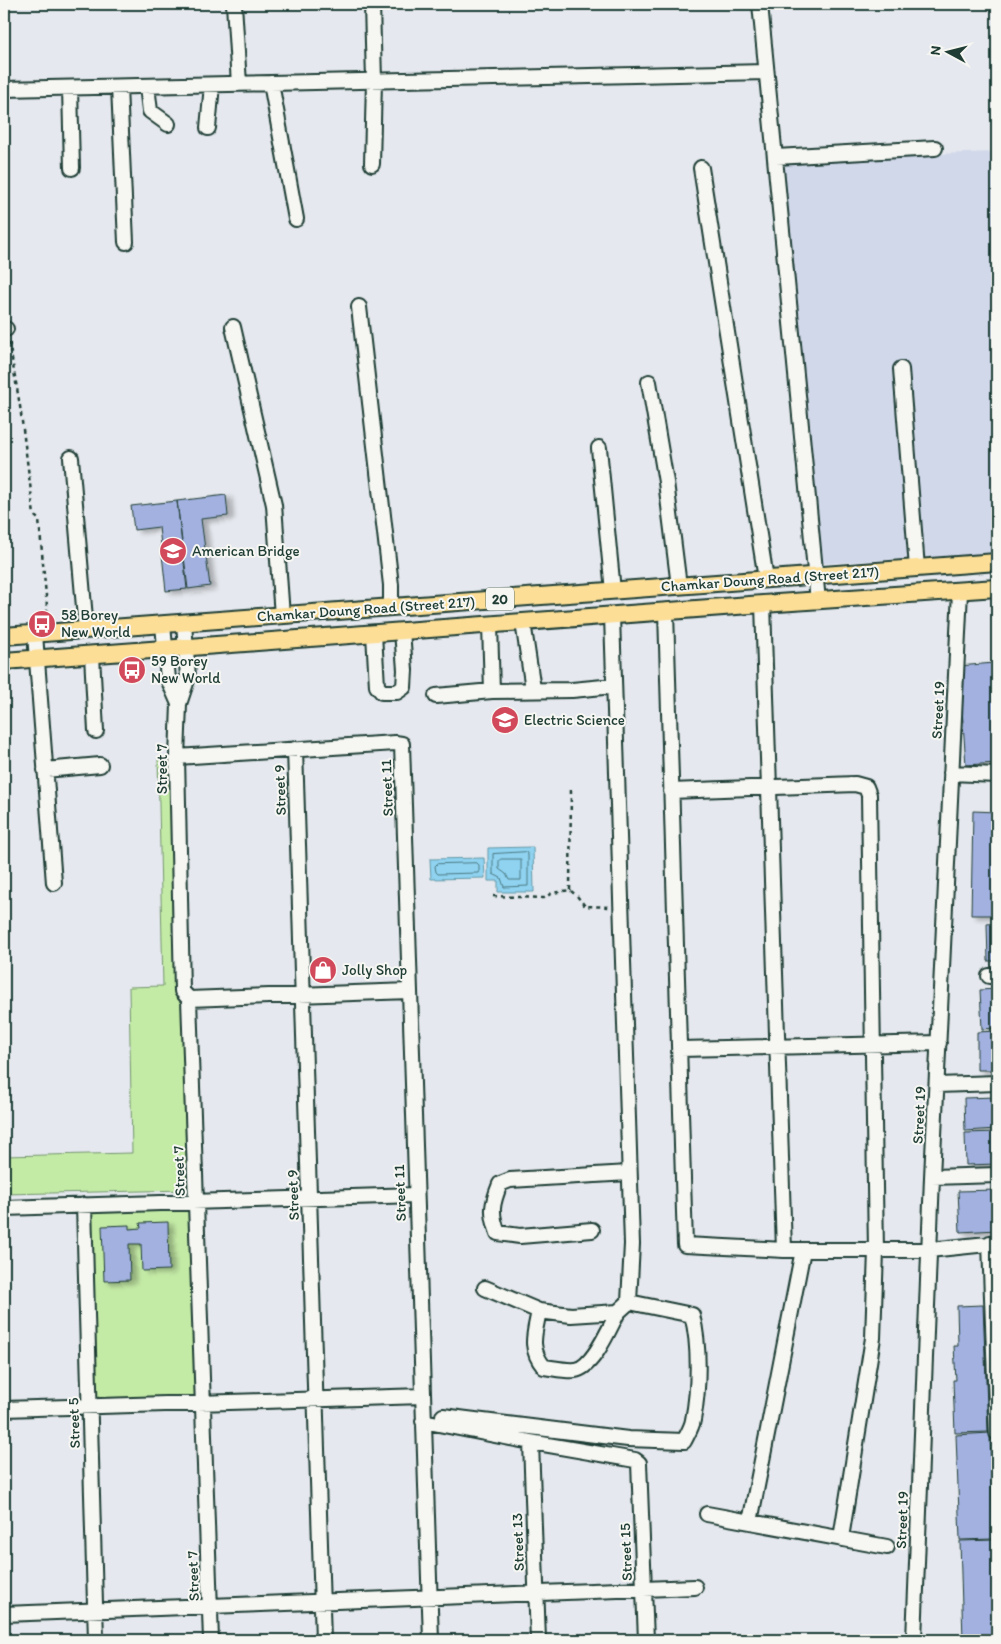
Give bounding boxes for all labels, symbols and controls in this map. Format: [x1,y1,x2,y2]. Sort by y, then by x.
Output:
north arrow [924,28,974,78]
text: N [927,45,945,56]
school or university icon: American Bridge [158,536,188,566]
place label: American Bridge [192,542,300,560]
street label: Chamkar Doung Road (Street 217) [660,562,880,596]
road number: 20 [486,588,514,610]
street label: Chamkar Doung Road (Street 217) [256,592,476,626]
place label: 58 Borey New World [61,606,131,641]
bus stop icon: 58 Borey New World [27,609,57,639]
place label: 59 Borey New World [151,652,221,687]
bus stop icon: 59 Borey New World [117,655,147,685]
street label: Street 19 [927,681,949,739]
school or university icon: Electric Science [490,705,520,735]
place label: Electric Science [524,711,625,729]
street label: Street 7 [153,743,171,794]
street label: Street 11 [377,759,397,817]
street label: Street 9 [270,764,290,816]
shop icon: Jolly Shop [308,955,338,985]
place label: Jolly Shop [342,961,407,979]
street label: Street 19 [908,1086,930,1144]
street label: Street 7 [169,1145,189,1197]
street label: Street 11 [390,1164,410,1222]
street label: Street 9 [283,1169,303,1221]
street label: Street 5 [64,1397,84,1449]
street label: Street 19 [892,1491,912,1549]
street label: Street 13 [508,1513,528,1571]
street label: Street 15 [616,1523,636,1581]
street label: Street 7 [183,1550,203,1602]

